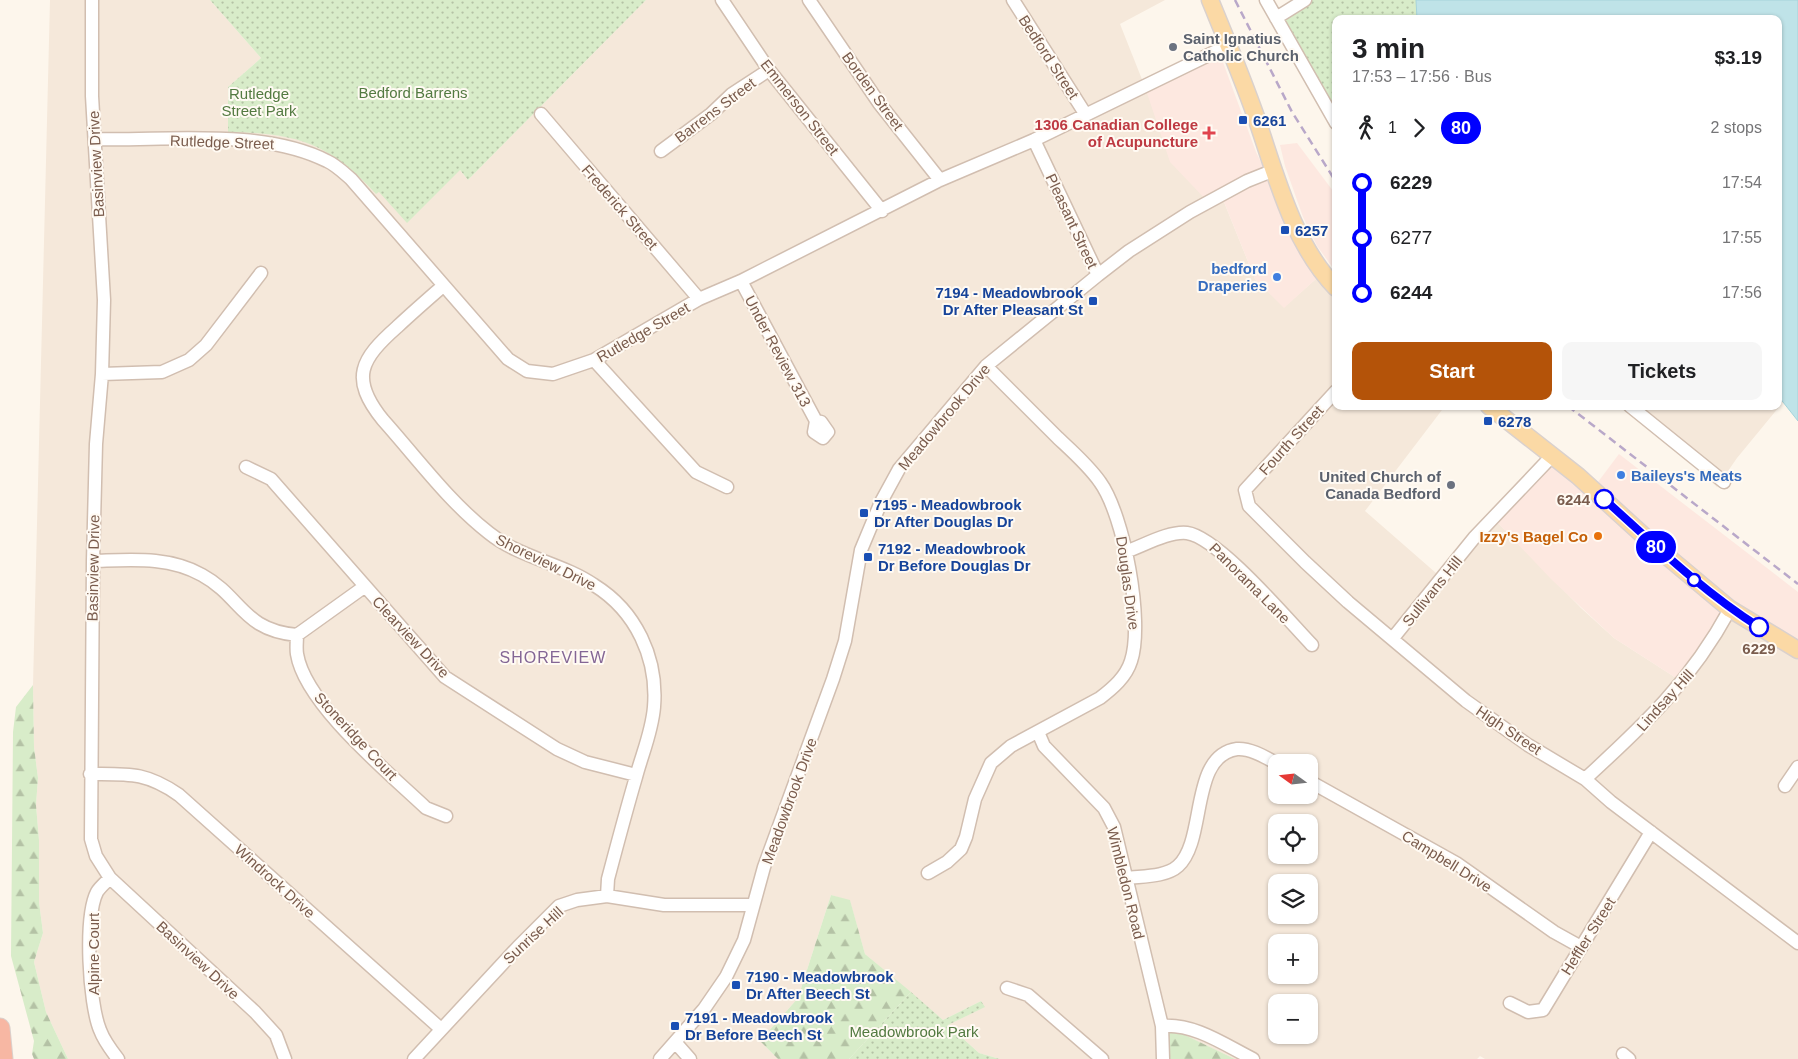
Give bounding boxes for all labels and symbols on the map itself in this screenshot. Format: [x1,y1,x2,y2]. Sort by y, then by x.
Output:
street label: Bedford Street [1016,12,1083,103]
place label: Saint Ignatius Catholic Church [1183,30,1299,64]
marker: Saint Ignatius Catholic Church [1167,41,1179,53]
street label: Borden Street [839,49,908,134]
street label: Emmerson Street [757,56,843,159]
street label: Barrens Street [671,74,759,146]
park label: Bedford Barrens [358,84,468,101]
park label: Rutledge Street Park [221,85,297,119]
street label: Basinview Drive [85,110,107,218]
place label: 6261 [1253,112,1286,129]
marker: 6261 [1237,114,1249,126]
place label: 1306 Canadian College of Acupuncture [1035,116,1198,150]
marker: 1306 Canadian College of Acupuncture [1202,126,1216,140]
street label: Rutledge Street [170,132,275,152]
street label: Frederick Street [579,161,662,253]
street label: Pleasant Street [1043,171,1102,272]
place label: 6257 [1295,222,1328,239]
marker: 6257 [1279,224,1291,236]
place label: bedford Draperies [1198,260,1267,294]
marker: bedford Draperies [1271,271,1283,283]
place label: 7194 - Meadowbrook Dr After Pleasant St [935,284,1084,318]
street label: Under Review 313 [742,293,814,409]
marker: 7194 - Meadowbrook Dr After Pleasant St [1087,295,1099,307]
street label: Rutledge Street [594,298,693,365]
street label: Meadowbrook Drive [895,360,993,474]
street label: Fourth Street [1255,401,1327,478]
place label: 6278 [1498,413,1531,430]
marker: 6278 [1482,415,1494,427]
place label: Baileys's Meats [1631,467,1742,484]
place label: United Church of Canada Bedford [1319,468,1442,502]
marker: Baileys's Meats [1615,469,1627,481]
marker: United Church of Canada Bedford [1445,479,1457,491]
marker: 6244 [1594,489,1614,509]
place label: 6244 [1557,491,1591,508]
place label: 7195 - Meadowbrook Dr After Douglas Dr [874,496,1022,530]
marker: 7195 - Meadowbrook Dr After Douglas Dr [858,507,870,519]
street label: Basinview Drive [84,515,102,621]
place label: Izzy's Bagel Co [1479,528,1588,545]
street label: Shoreview Drive [493,530,599,594]
marker: Izzy's Bagel Co [1592,530,1604,542]
line badge: 80 [1634,531,1678,563]
street label: Douglas Drive [1113,535,1143,631]
street label: Panorama Lane [1206,539,1294,627]
place label: 7192 - Meadowbrook Dr Before Douglas Dr [878,540,1031,574]
marker: 7192 - Meadowbrook Dr Before Douglas Dr [862,551,874,563]
street label: Sullivans Hill [1399,553,1465,629]
unlabelled marker [1687,573,1701,587]
street label: Clearview Drive [369,593,453,681]
marker: 6229 [1749,617,1769,637]
place label: 6229 [1742,640,1776,657]
district label: SHOREVIEW [500,649,606,666]
street label: Lindsay Hill [1633,666,1697,734]
street label: Stoneridge Court [311,689,401,784]
street label: High Street [1473,702,1546,758]
street label: Meadowbrook Drive [758,735,820,867]
north arrow [1268,754,1318,804]
street label: Wimbledon Road [1104,825,1148,941]
street label: Campbell Drive [1399,827,1495,895]
street label: Windrock Drive [232,841,318,921]
street label: Heffler Street [1557,893,1619,978]
street label: Sunrise Hill [499,903,567,967]
street label: Alpine Court [85,912,102,995]
street label: Basinview Drive [153,917,243,1003]
place label: 7190 - Meadowbrook Dr After Beech St [746,968,894,1002]
marker: 7190 - Meadowbrook Dr After Beech St [730,979,742,991]
place label: 7191 - Meadowbrook Dr Before Beech St [685,1009,833,1043]
marker: 7191 - Meadowbrook Dr Before Beech St [669,1020,681,1032]
park label: Meadowbrook Park [849,1023,979,1040]

